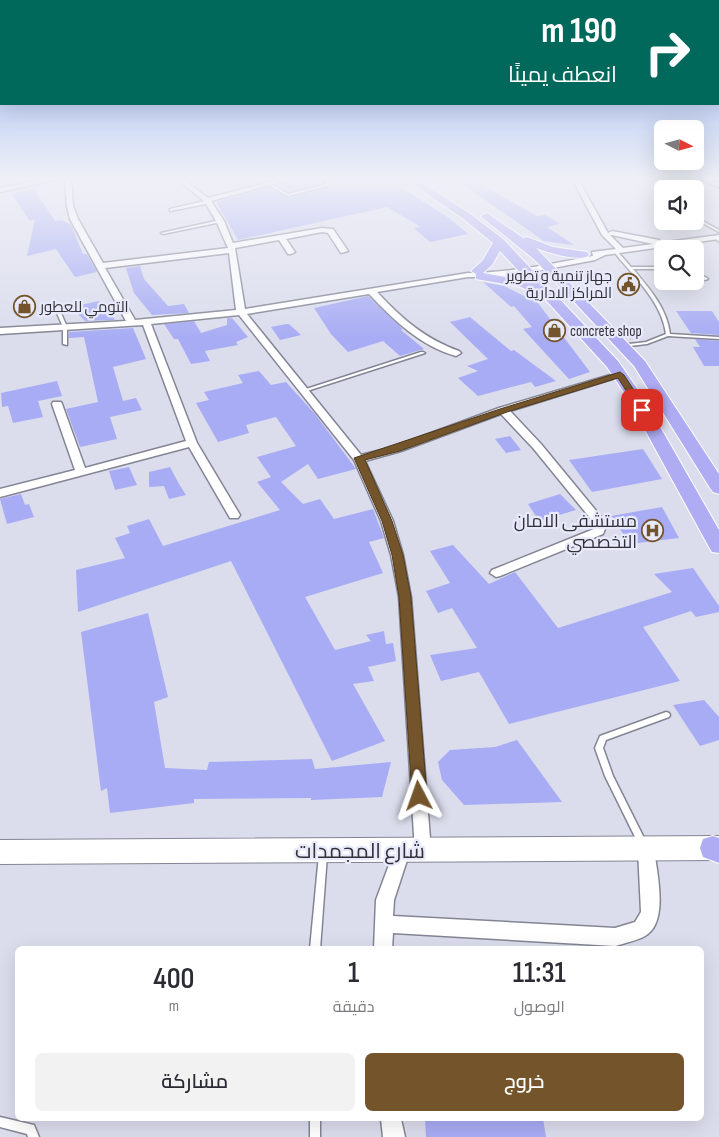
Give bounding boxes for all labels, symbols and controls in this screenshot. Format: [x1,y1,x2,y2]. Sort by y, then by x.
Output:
text: 190 m [541,10,617,53]
icon: right [635,20,700,85]
text: انعطف يمينًا [508,62,617,89]
north arrow [654,120,704,170]
map controls [654,120,704,290]
button: sound [654,180,704,230]
button: search [654,240,704,290]
place label: جهاز تنمية و تطوير المراكز الادارية [505,267,612,303]
public building icon: جهاز تنمية و تطوير المراكز الادارية [616,273,640,297]
shop icon: التومي للعطور [12,295,36,319]
place label: التومي للعطور [39,298,129,319]
shop icon: concrete shop [542,319,566,343]
place label: concrete shop [570,322,642,341]
pin [621,389,663,431]
icon: arrive [628,396,656,424]
place label: مستشفى الامان التخصصي [514,511,637,555]
hospital icon: مستشفى الامان التخصصي [641,519,665,543]
position arrow [392,769,444,821]
street label: شارع المجمدات [295,839,425,865]
text: 1 [348,955,359,991]
text: 11:31 [513,955,566,991]
text: 400 [153,961,194,997]
text: m [169,997,179,1016]
text: دقيقة [333,998,374,1017]
text: الوصول [514,998,565,1017]
button: مشاركة [35,1053,355,1111]
button: خروج [365,1053,684,1111]

